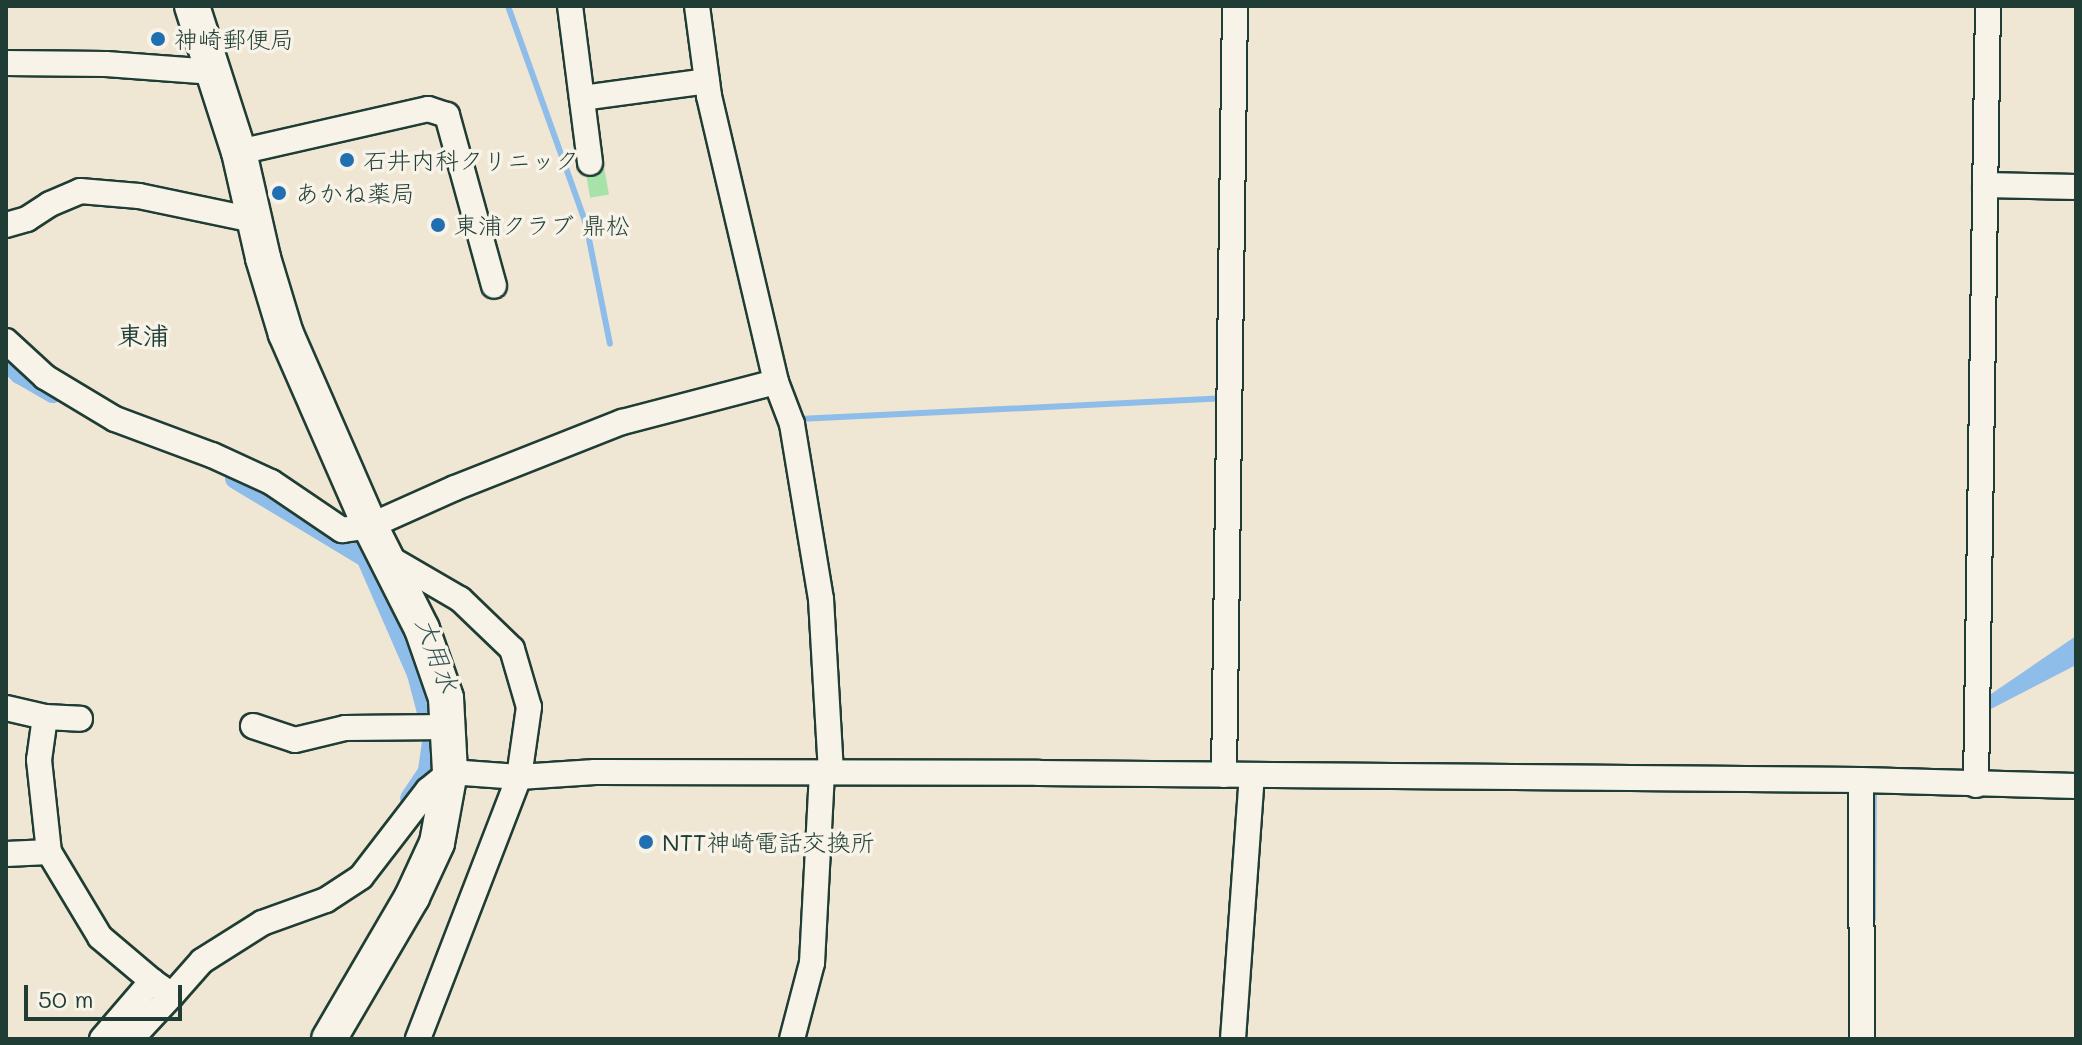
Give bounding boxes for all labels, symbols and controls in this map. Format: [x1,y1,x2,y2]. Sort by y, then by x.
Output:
place label: 神崎郵便局 [174,25,294,53]
marker: 神崎郵便局 [149,30,167,48]
place label: 石井内科クリニック [363,146,579,174]
marker: 石井内科クリニック [338,151,356,169]
place label: あかね薬局 [295,179,415,207]
marker: あかね薬局 [270,184,288,202]
place label: 東浦クラブ 鼎松 [454,211,630,239]
marker: 東浦クラブ 鼎松 [429,216,447,234]
district label: 東浦 [117,320,169,352]
water label: 大用水 [409,613,465,697]
place label: NTT神崎電話交換所 [662,828,874,856]
marker: NTT神崎電話交換所 [637,833,655,851]
scale bar [28,969,186,1019]
text: 50 m [38,983,94,1014]

